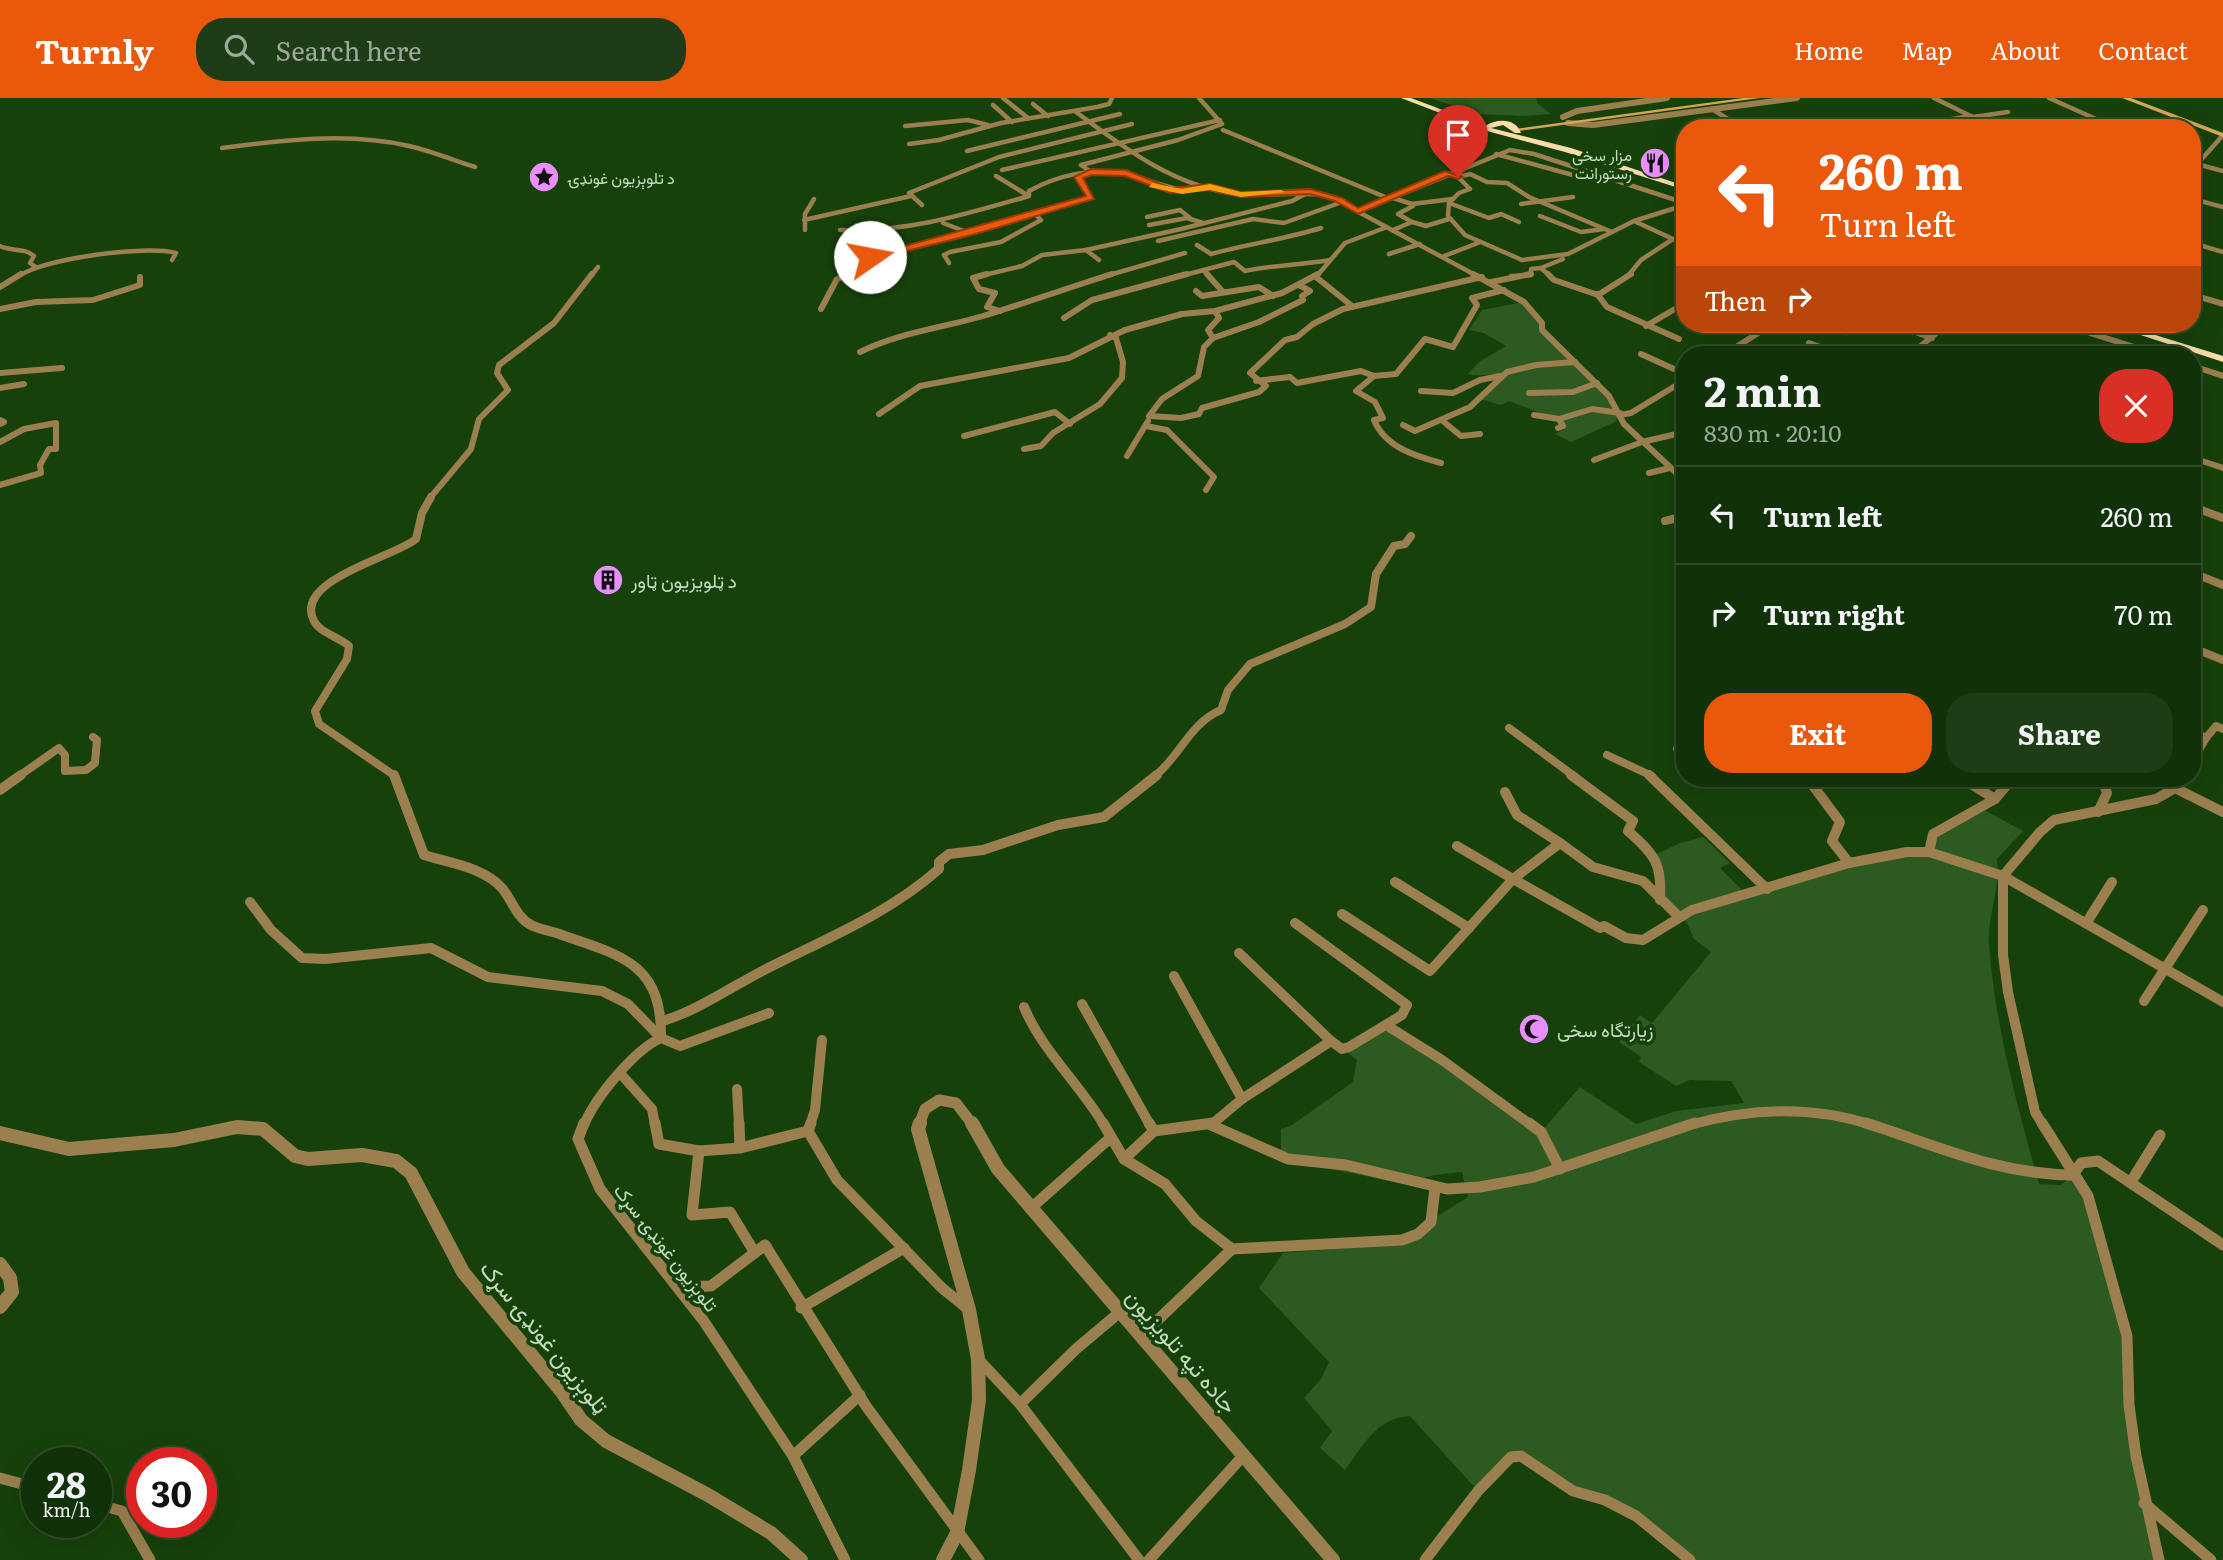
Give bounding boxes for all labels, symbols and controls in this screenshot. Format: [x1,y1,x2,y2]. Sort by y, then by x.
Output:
search box [196,18,686,81]
text: Turnly [35,25,154,74]
icon: search [220,30,258,68]
text: Search here [276,30,421,69]
text: Home [1794,32,1863,67]
text: Map [1901,32,1952,67]
text: About [1990,32,2060,67]
text: Contact [2098,32,2188,67]
pin [1428,105,1488,177]
icon: arrive [1439,116,1477,154]
text: 260 m [1819,132,1963,205]
place label: مزار سخی رستورانت [1572,142,1632,184]
restaurant icon: مزار سخی رستورانت [1638,146,1672,180]
icon: left [1704,147,1795,238]
place icon: د تلوېزیون غونډۍ [527,160,561,194]
place label: د تلوېزیون غونډۍ [567,165,675,190]
text: Turn left [1819,199,1956,247]
position arrow [833,220,907,294]
text: Then [1704,280,1766,319]
icon: right [1780,280,1818,318]
text: 2 min [1704,358,1821,420]
button: close [2099,369,2173,443]
text: 830 m · 20:10 [1704,415,1841,449]
icon: left [1704,496,1742,534]
text: Turn left [1763,496,1882,535]
text: 260 m [2100,496,2173,535]
building icon: د ټلویزیون ټاور [591,563,625,597]
place label: د ټلویزیون ټاور [630,566,737,594]
icon: right [1704,594,1742,632]
text: Turn right [1763,594,1905,633]
text: 70 m [2114,594,2173,633]
button: Exit [1704,693,1932,773]
button: Share [1946,693,2173,773]
mosque icon: زیارتگاه سخی [1517,1012,1551,1046]
place label: زیارتگاه سخی [1557,1015,1653,1043]
street label: تلوېزيون غونډۍ سړک [607,1177,726,1318]
street label: ټلوېزيون غونډۍ سړک [472,1252,619,1421]
street label: جاده تپه تلویزیون [1118,1280,1247,1421]
speed limit sign: 30 [126,1447,217,1538]
text: 28 [47,1457,86,1509]
text: km/h [43,1496,90,1523]

